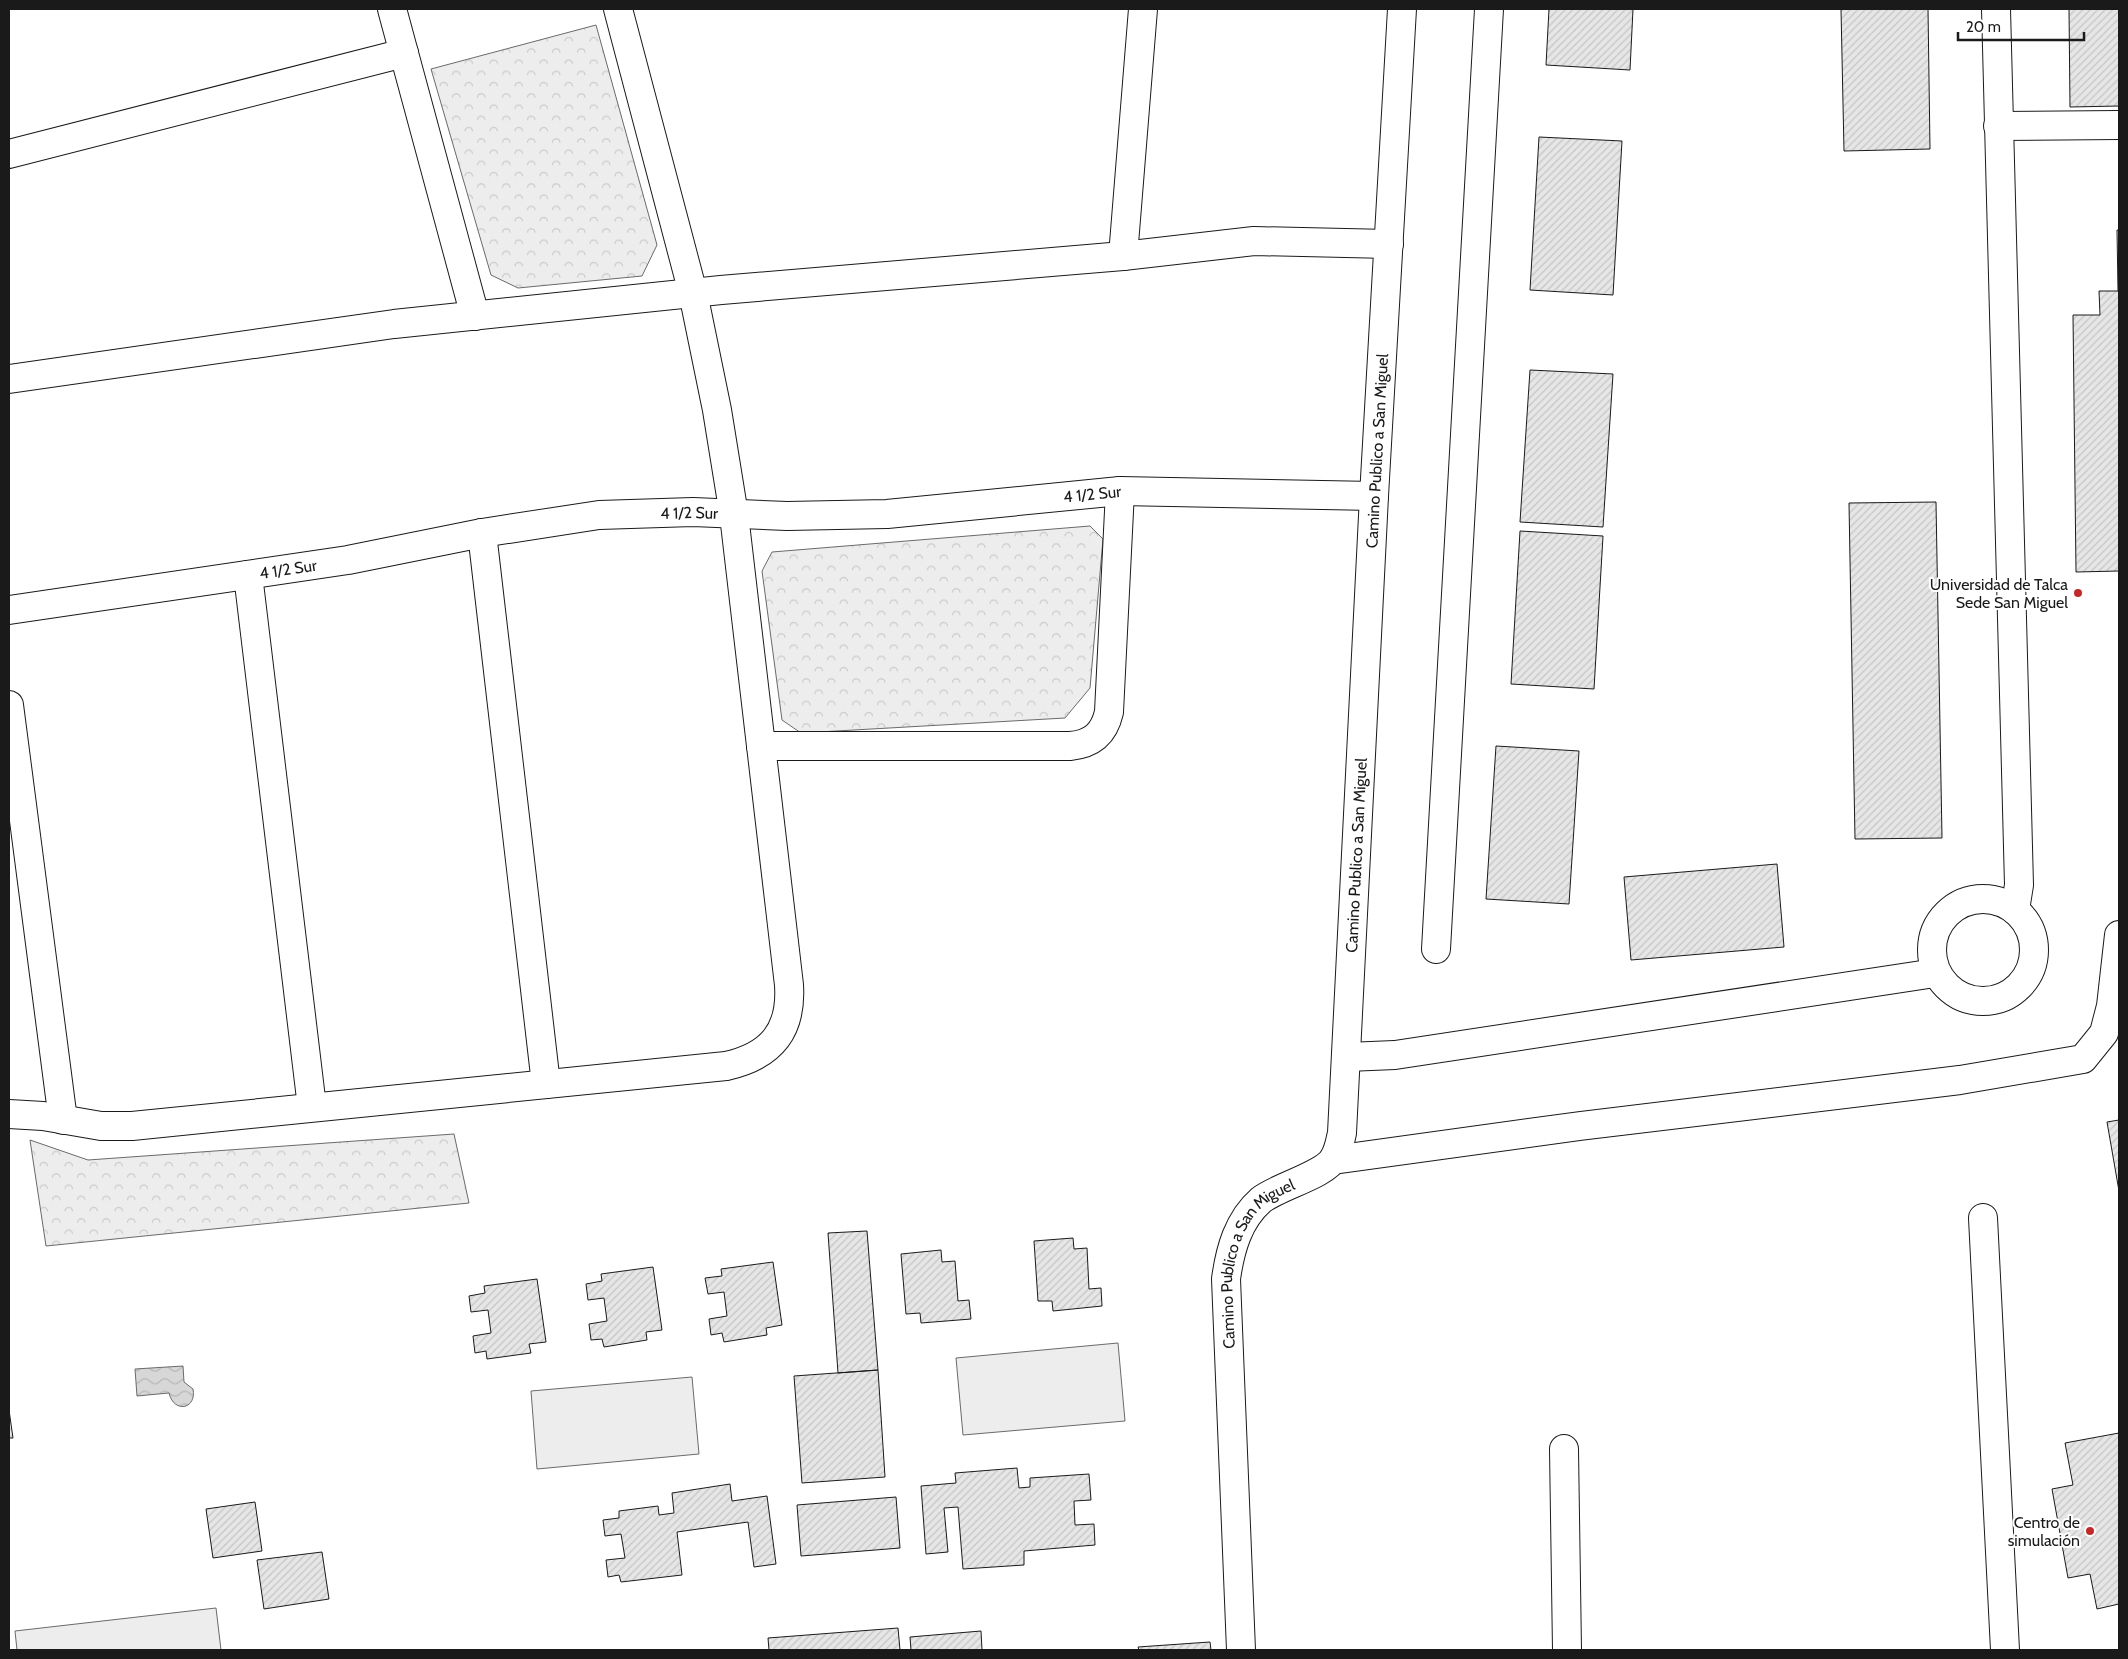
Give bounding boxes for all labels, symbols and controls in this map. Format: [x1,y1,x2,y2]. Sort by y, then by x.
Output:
scale bar [1958,10,2084,42]
text: 20 m [1966,18,2001,36]
street label: Camino Publico a San Miguel [1362,353,1392,549]
street label: 4 1/2 Sur [1062,482,1123,507]
street label: 4 1/2 Sur [660,503,719,523]
street label: 4 1/2 Sur [258,556,319,583]
place label: Universidad de Talca Sede San Miguel [1930,575,2068,612]
marker: Universidad de Talca Sede San Miguel [2072,587,2084,599]
street label: Camino Publico a San Miguel [1342,757,1371,953]
street label: Camino Publico a San Miguel [1217,1175,1298,1349]
place label: Centro de simulación [2008,1513,2080,1550]
marker: Centro de simulación [2084,1525,2096,1537]

